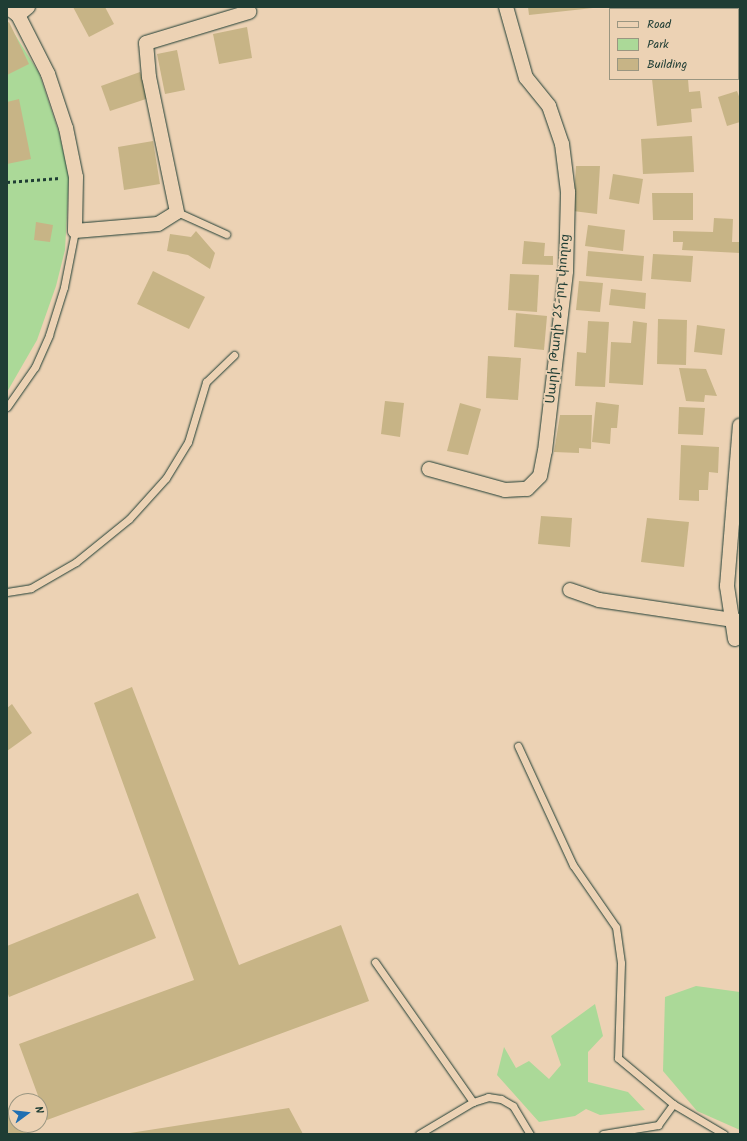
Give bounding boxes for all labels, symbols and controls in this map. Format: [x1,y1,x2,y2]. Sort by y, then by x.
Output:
legend [609,8,739,80]
text: Road [647,15,671,34]
text: Park [647,35,669,54]
text: Building [647,55,687,74]
street label: Սարի Թաղի 25-րդ փողոց [544,233,574,405]
north arrow [8,1093,48,1133]
text: N [29,1104,48,1116]

